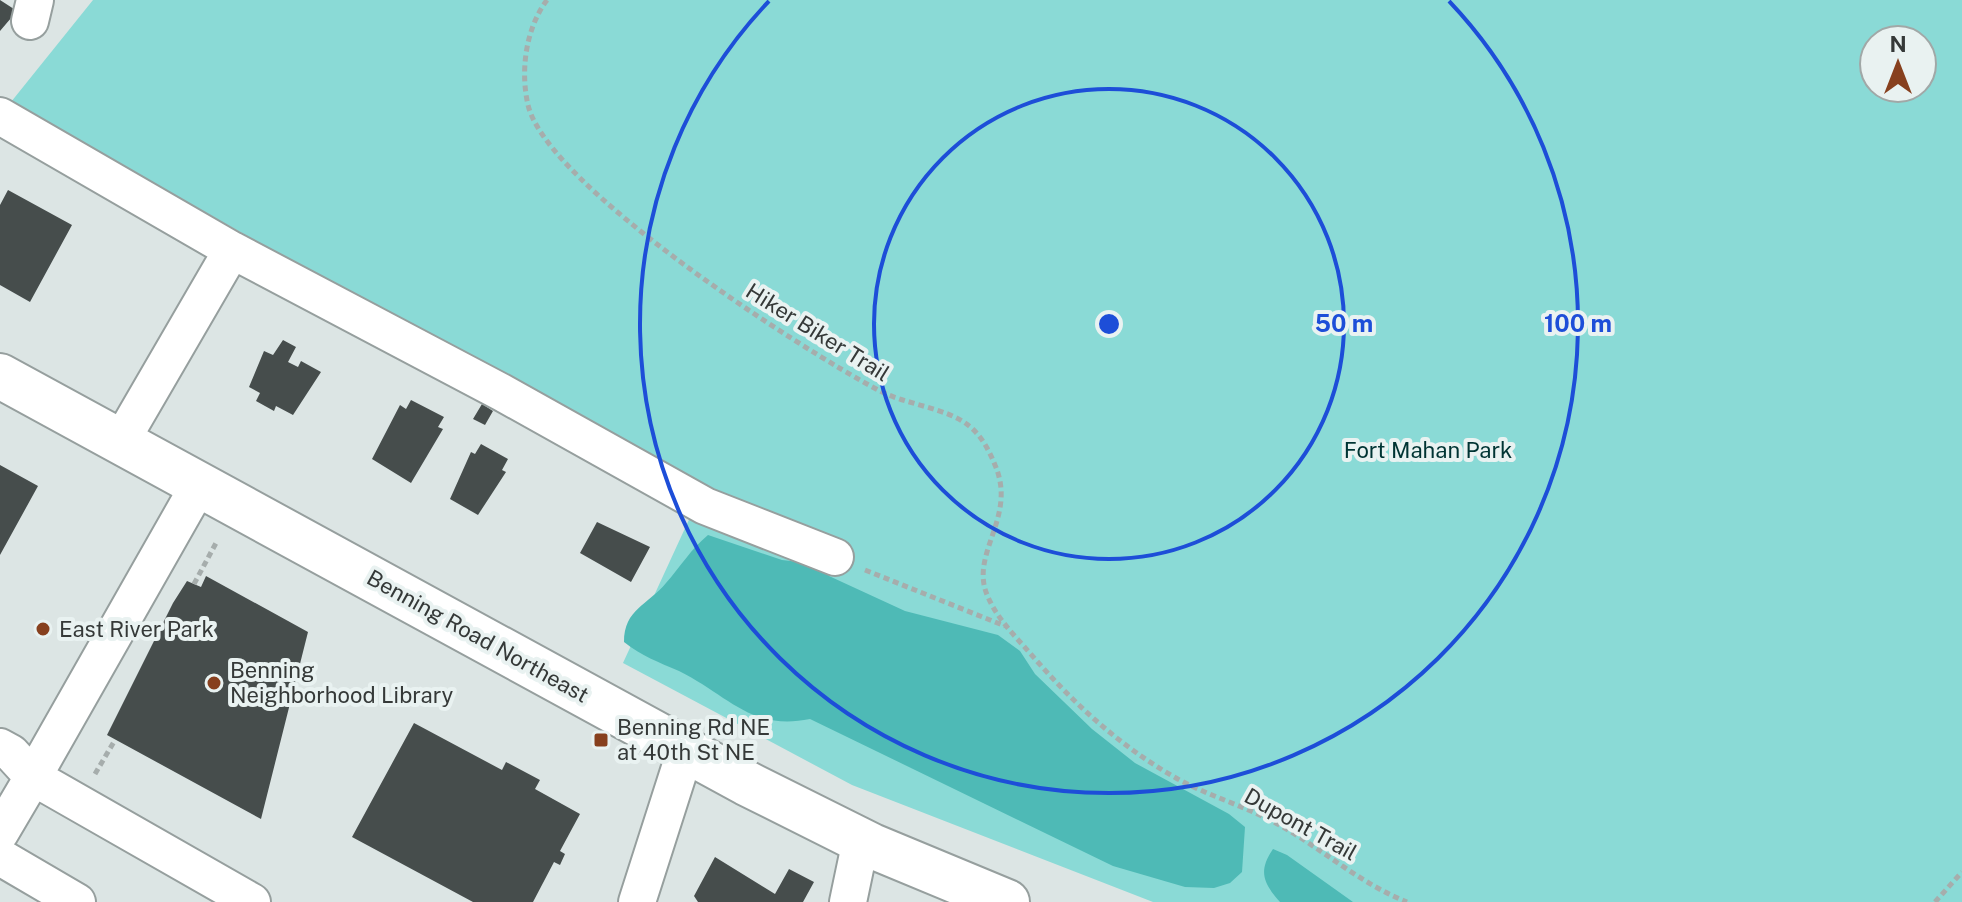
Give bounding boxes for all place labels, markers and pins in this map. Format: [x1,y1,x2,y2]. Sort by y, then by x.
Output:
centre of rings [1095,310,1123,338]
place label: East River Park [59,616,214,642]
marker: East River Park [34,620,52,638]
place label: Benning Neighborhood Library [230,657,454,708]
marker: Benning Neighborhood Library [205,674,223,692]
place label: Benning Rd NE at 40th St NE [617,714,770,765]
marker: Benning Rd NE at 40th St NE [592,731,610,749]

